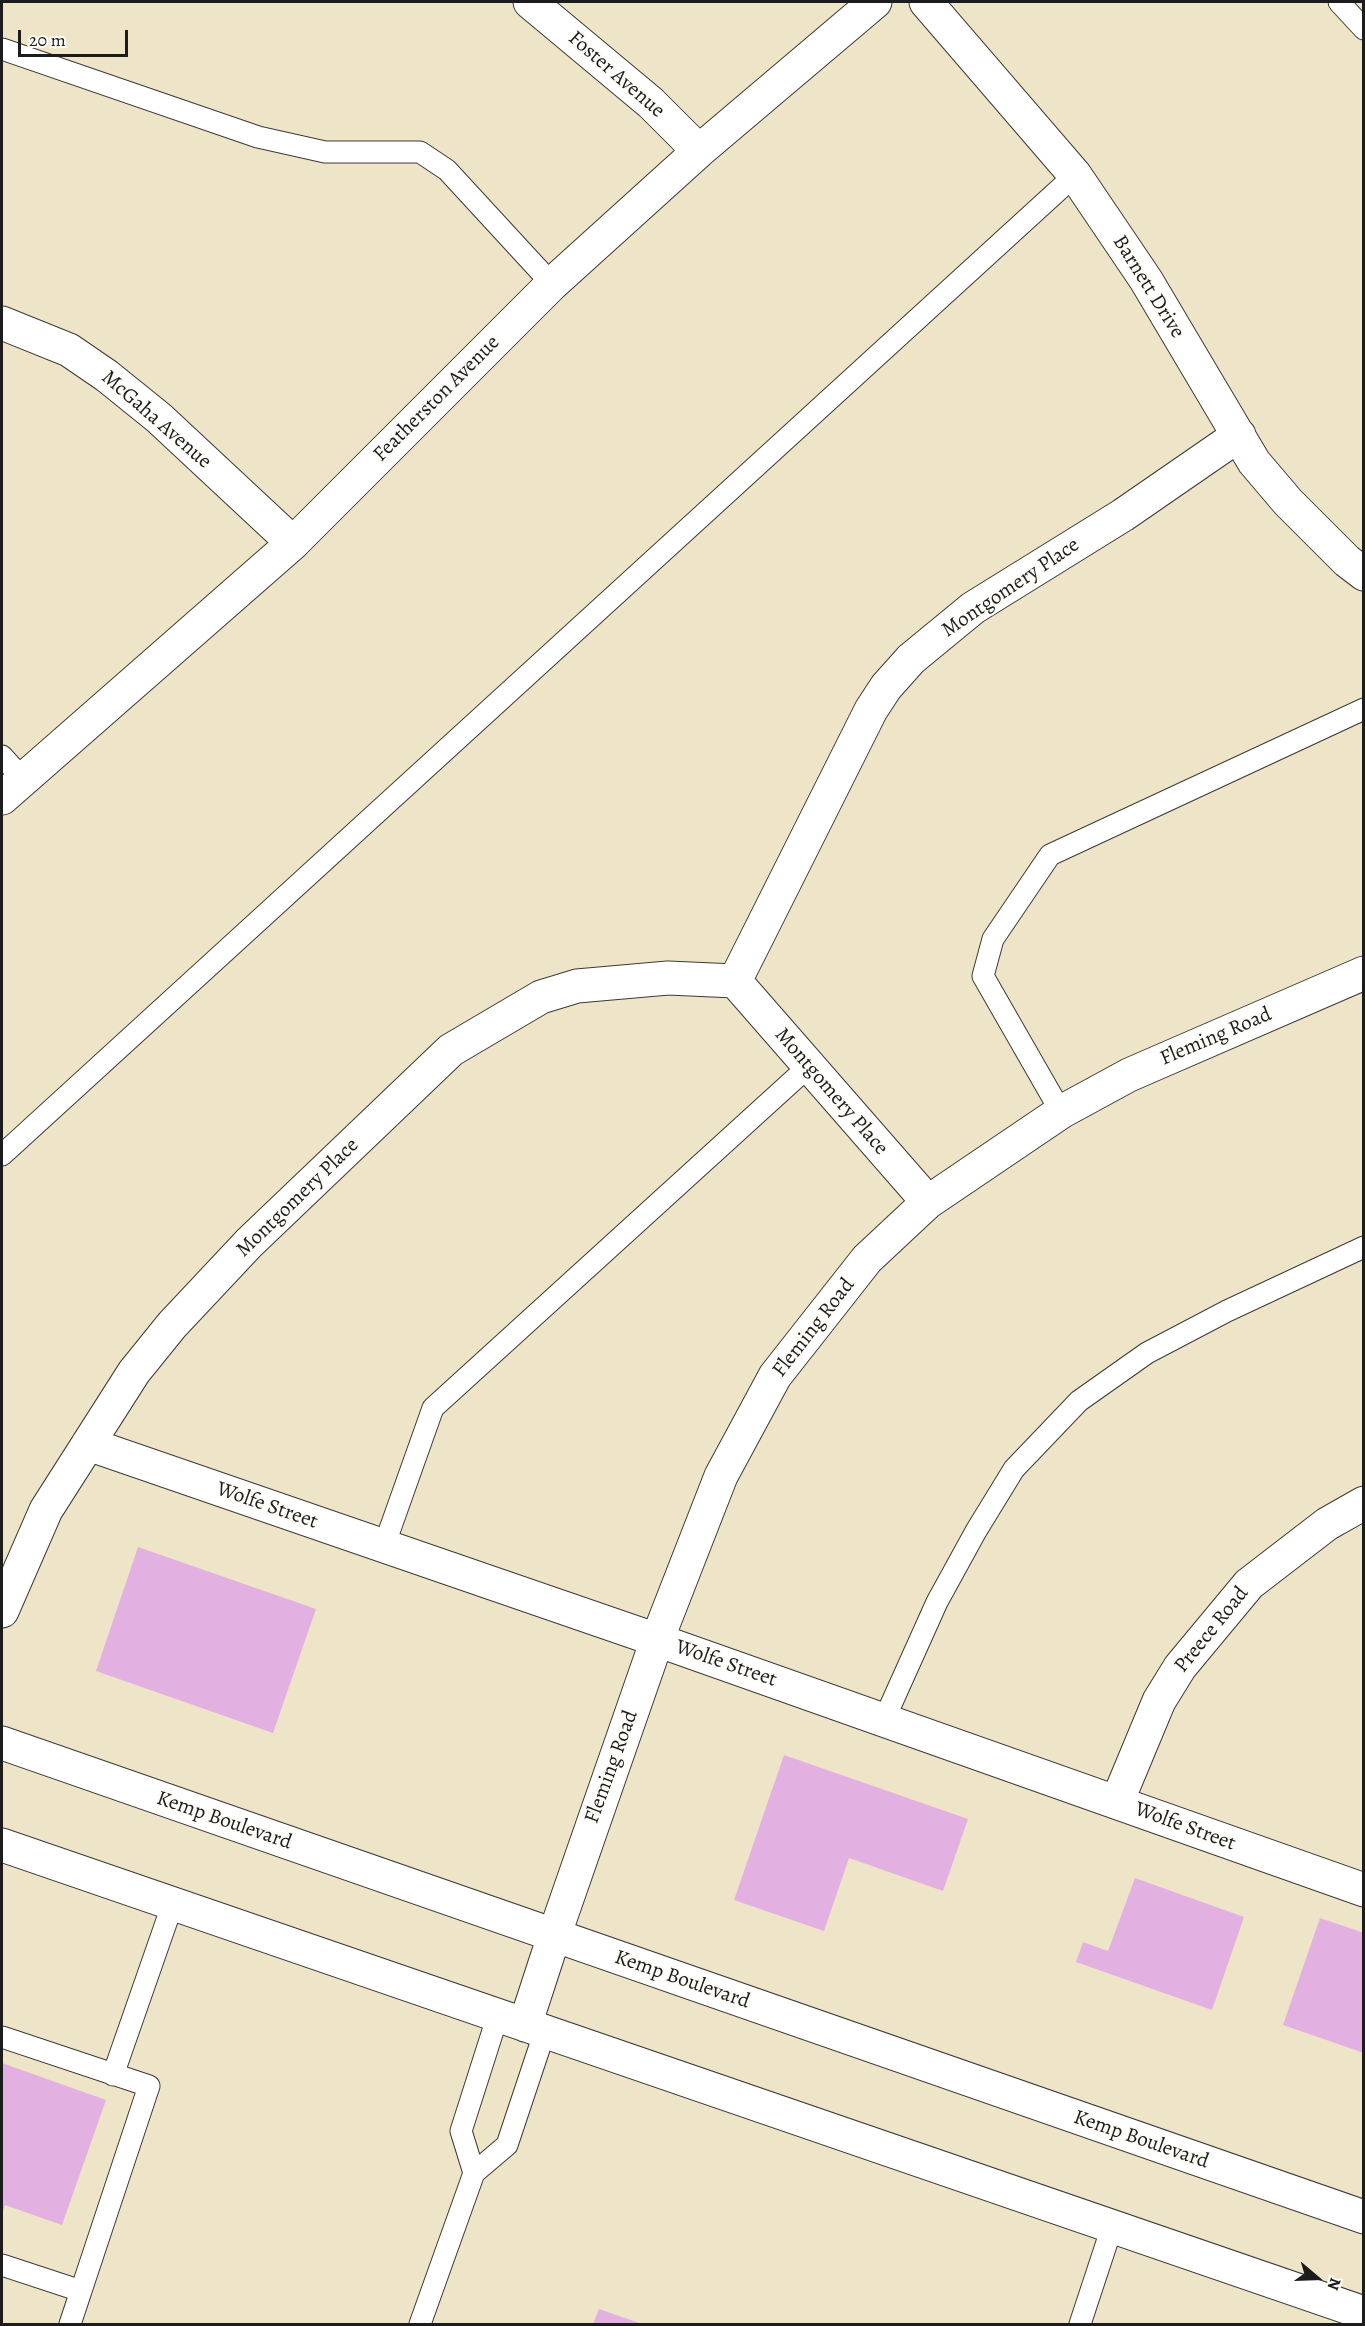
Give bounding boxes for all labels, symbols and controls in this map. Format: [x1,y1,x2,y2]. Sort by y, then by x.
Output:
scale bar [21,18,130,56]
street label: Foster Avenue [563,26,669,124]
text: 20 m [29,28,66,52]
street label: Barnett Drive [1106,231,1190,343]
street label: Featherston Avenue [368,330,506,468]
street label: McGaha Avenue [96,365,216,475]
street label: Montgomery Place [937,533,1085,643]
street label: Fleming Road [1156,1002,1276,1072]
street label: Montgomery Place [769,1023,893,1161]
street label: Montgomery Place [232,1133,364,1263]
street label: Fleming Road [768,1274,860,1382]
street label: Wolfe Street [213,1477,321,1535]
street label: Preece Road [1170,1582,1254,1678]
street label: Wolfe Street [672,1635,780,1693]
street label: Fleming Road [580,1707,644,1827]
street label: Kemp Boulevard [153,1786,295,1856]
street label: Wolfe Street [1131,1797,1239,1857]
street label: Kemp Boulevard [611,1945,753,2015]
street label: Kemp Boulevard [1070,2105,1212,2175]
north arrow [1287,2248,1347,2308]
text: N [1322,2275,1346,2293]

